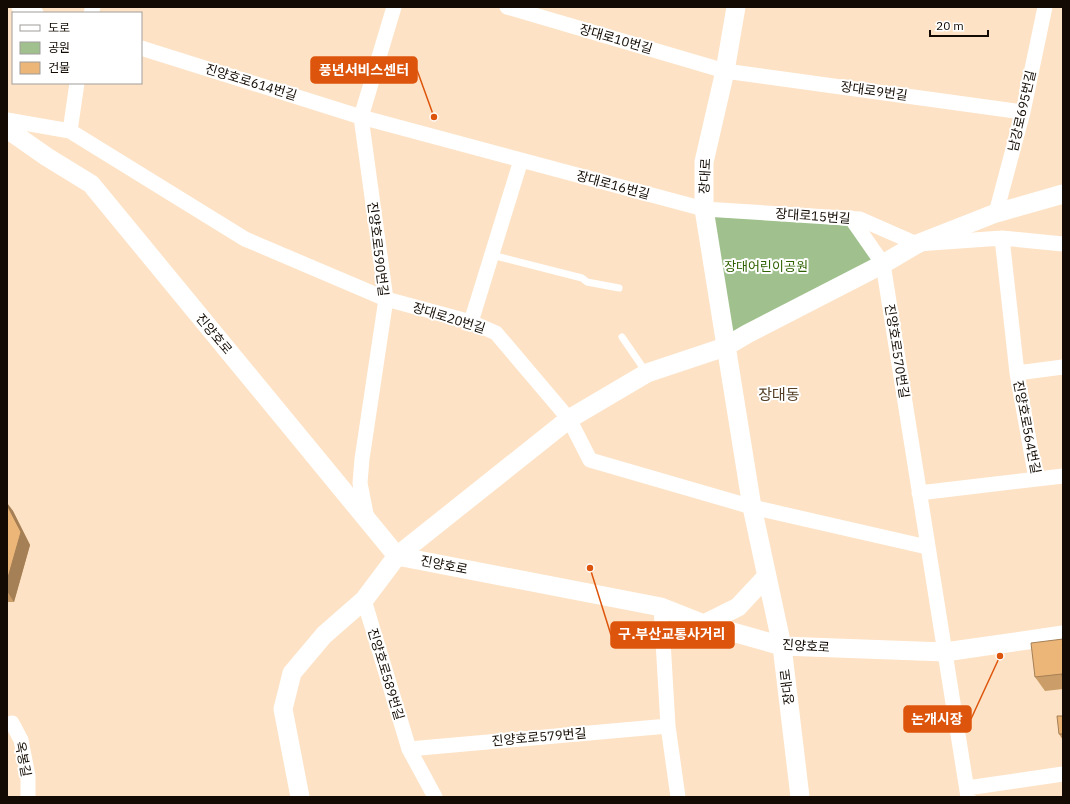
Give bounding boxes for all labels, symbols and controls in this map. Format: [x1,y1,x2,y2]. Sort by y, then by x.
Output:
legend [12,12,142,84]
scale bar [930,12,988,38]
text: 20 m [936,18,964,33]
text: 도로 [48,20,70,35]
street label: 장대로10번길 [577,20,655,58]
text: 공원 [48,40,70,55]
callout: 풍년서비스센터 [311,57,417,83]
text: 건물 [48,60,70,75]
street label: 진양호로614번길 [203,60,299,104]
text: 풍년서비스센터 [319,61,409,79]
street label: 남강로695번길 [1004,69,1040,153]
street label: 장대로9번길 [839,78,909,104]
street label: 장대로 [696,158,714,194]
street label: 장대로16번길 [574,167,652,203]
street label: 진양호로590번길 [364,201,392,297]
street label: 장대로15번길 [775,205,851,227]
park label: 장대어린이공원 [724,258,808,275]
street label: 장대로20번길 [410,299,488,337]
street label: 진양호로570번길 [881,303,913,399]
street label: 진양호로 [192,310,236,358]
street label: 진양호로564번길 [1010,379,1044,475]
district label: 장대동 [758,385,800,404]
street label: 진양호로 [419,552,469,578]
callout: 구.부산교통사거리 [611,622,734,648]
text: 구.부산교통사거리 [618,625,726,643]
street label: 진양호로589번길 [364,626,408,722]
street label: 진양호로 [782,636,830,656]
street label: 장대로 [776,668,798,706]
callout: 논개시장 [904,706,971,732]
text: 논개시장 [911,710,963,728]
street label: 진양호로579번길 [491,724,587,750]
street label: 옥봉길 [11,740,35,778]

